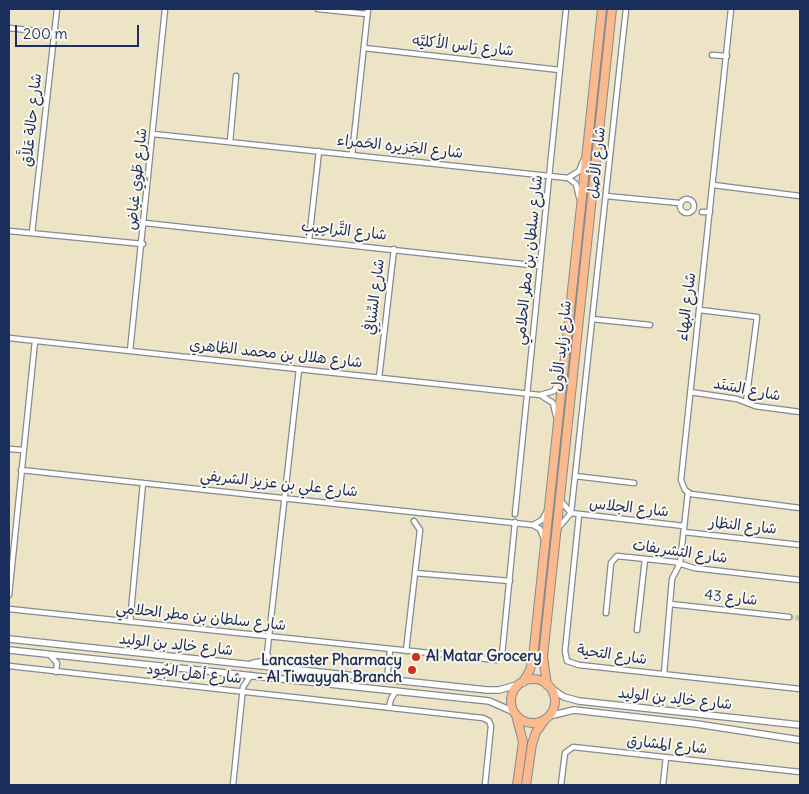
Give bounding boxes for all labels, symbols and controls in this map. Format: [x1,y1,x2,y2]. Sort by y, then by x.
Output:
scale bar [18,15,141,47]
text: 200 m [23,24,68,43]
street label: شارع رَاس الأكليَّه [411,32,515,60]
street label: شارع حالة عَلاَّق [18,72,46,168]
street label: شارع الأصل [584,126,610,200]
street label: شارع طَوِي غياض [123,127,151,231]
street label: شارع الجَزيره الحَمراء [336,131,464,163]
street label: شارع سلطان بن مطر الحلامي [511,174,547,346]
street label: شارع التَّراحِيب [300,218,388,244]
street label: شارع السِّنافِي [361,258,389,336]
street label: شارع البهاء [674,272,700,342]
street label: شارع زايد الأول [548,300,576,392]
street label: شارع هلال بن محمد الظاهري [188,336,364,372]
street label: شارع السَنَد [712,375,782,405]
street label: شارع علي بن عزيز الشريفي [199,467,359,501]
street label: شارع الجلاس [588,495,670,521]
street label: شارع النظار [708,514,778,538]
street label: شارع التشريفات [631,536,729,568]
street label: شارع 43 [704,586,758,610]
street label: شارع سلطان بن مطر الحلامي [115,599,287,635]
street label: شارع خالِد بن الوليد [118,630,234,660]
street label: شارع التحية [576,641,648,669]
place label: Al Matar Grocery [426,648,542,666]
marker: Al Matar Grocery [410,651,422,663]
place label: Lancaster Pharmacy - Al Tiwayyah Branch [257,652,402,687]
street label: شارع أهل الجُود [145,660,243,688]
marker: Lancaster Pharmacy - Al Tiwayyah Branch [406,664,418,676]
street label: شارع خالِد بن الوليد [617,684,733,714]
street label: شارع المشارق [626,732,708,758]

